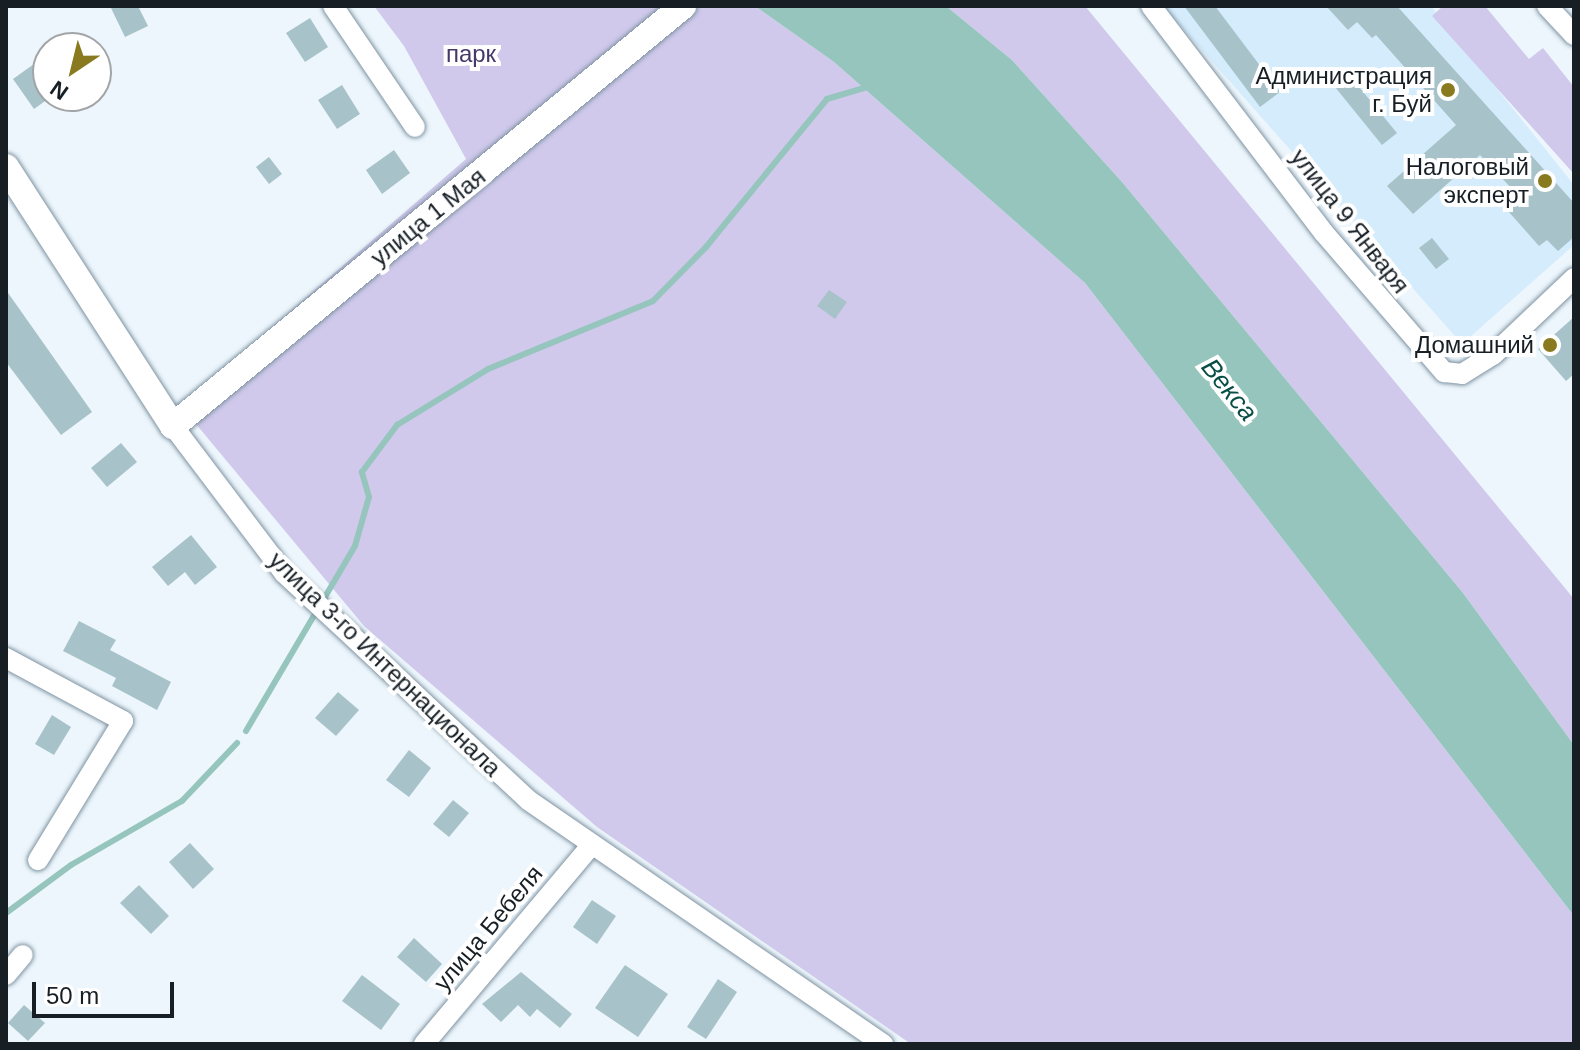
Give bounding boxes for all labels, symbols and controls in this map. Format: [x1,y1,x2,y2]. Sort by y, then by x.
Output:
north arrow [32,32,112,112]
park label: парк [446,40,496,68]
place label: Администрация г. Буй [1256,62,1432,118]
text: N [45,76,73,105]
marker: Администрация г. Буй [1439,81,1457,99]
street label: улица 9 Января [1285,143,1415,299]
place label: Налоговый эксперт [1406,153,1529,209]
street label: улица 1 Мая [365,162,491,272]
marker: Налоговый эксперт [1536,172,1554,190]
place label: Домашний [1415,331,1534,359]
marker: Домашний [1541,336,1559,354]
water label: Векса [1194,352,1264,428]
street label: улица 3-го Интернационала [263,546,507,782]
street label: улица Бебеля [427,860,549,996]
scale bar [36,966,178,1016]
text: 50 m [46,982,99,1009]

